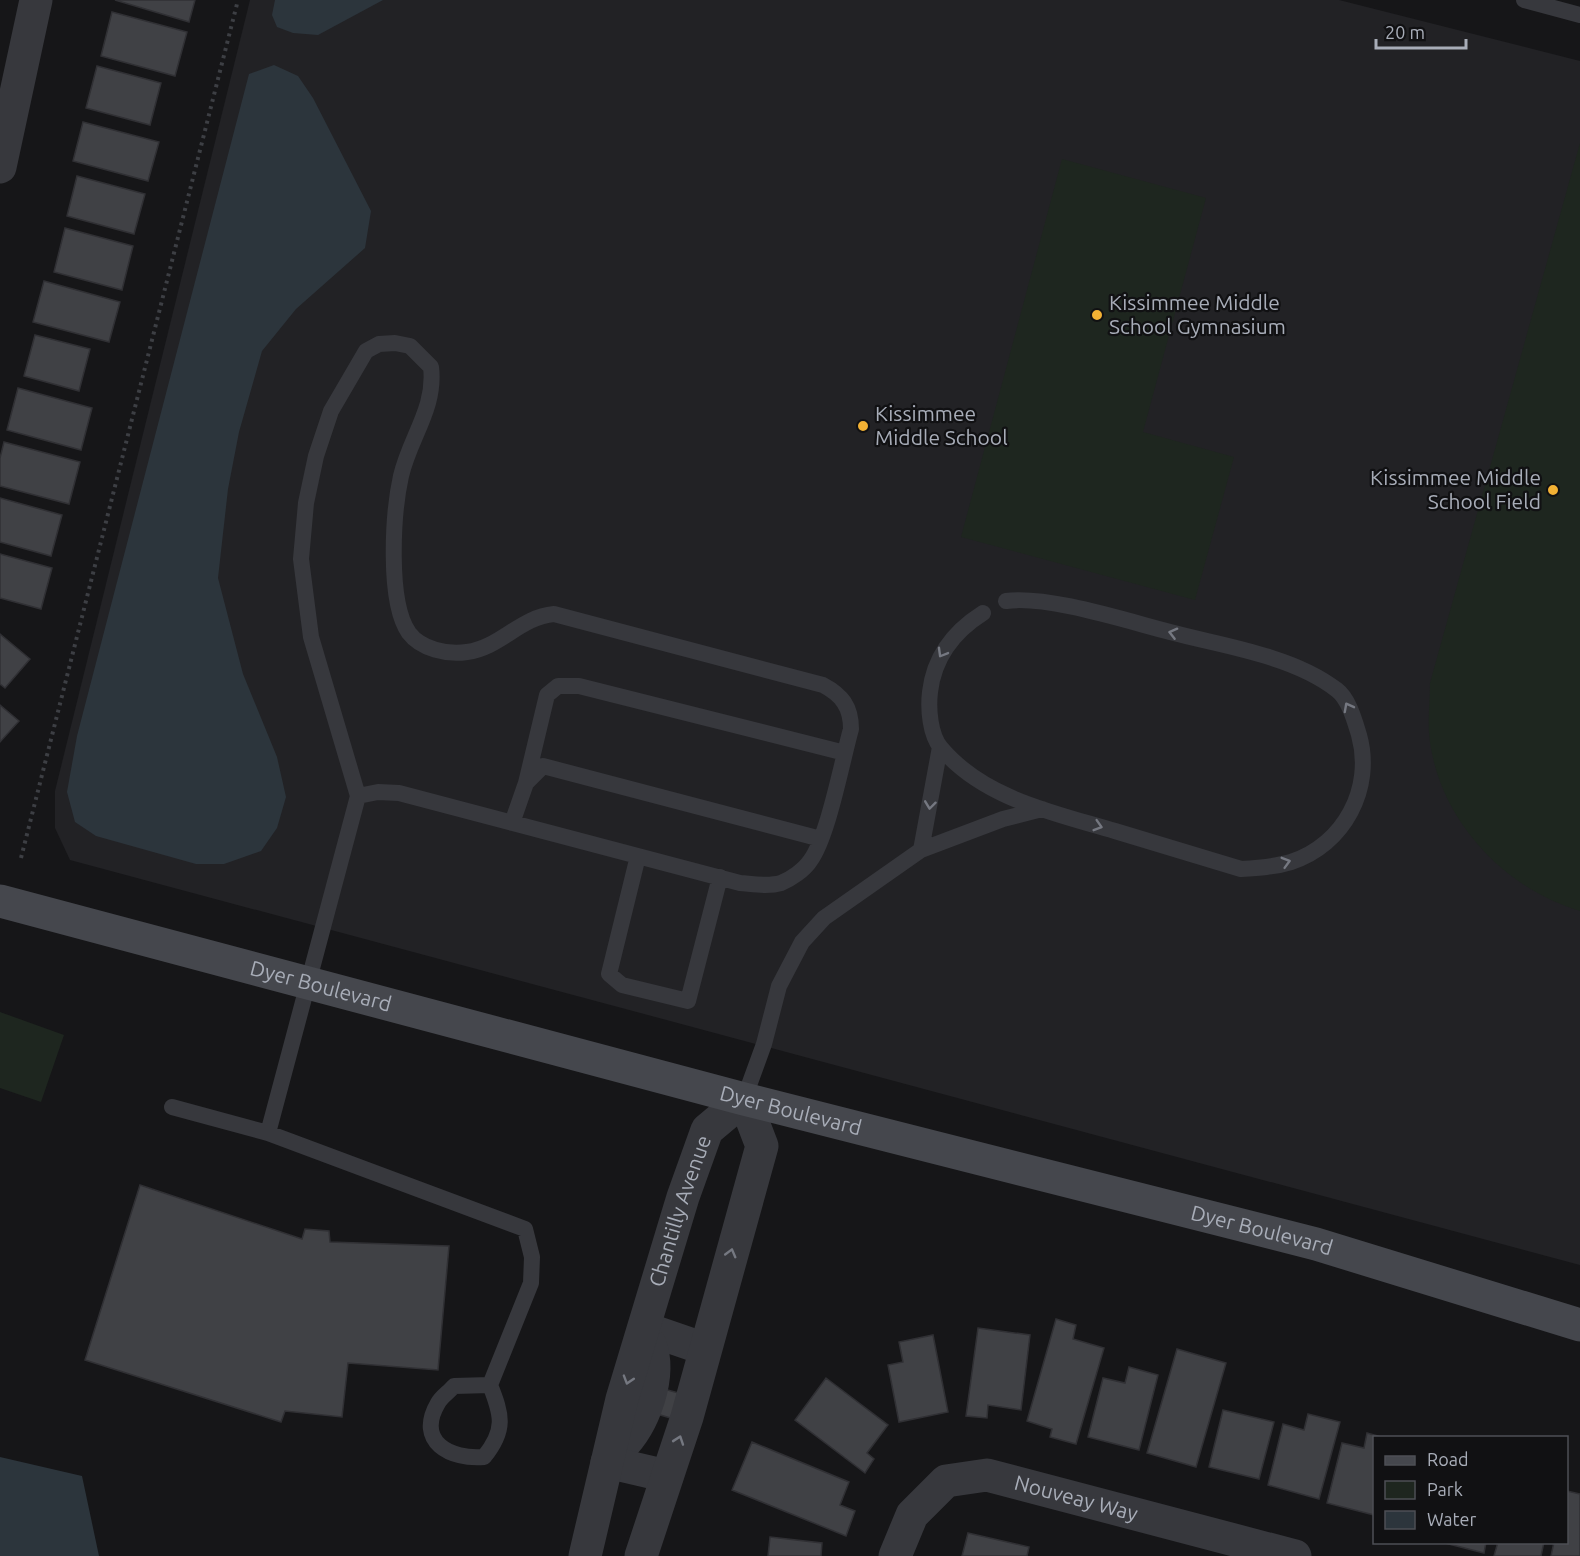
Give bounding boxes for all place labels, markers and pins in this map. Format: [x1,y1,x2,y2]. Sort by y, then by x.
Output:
place label: Kissimmee Middle School Gymnasium [1109,290,1286,338]
marker: Kissimmee Middle School Gymnasium [1090,308,1104,322]
place label: Kissimmee Middle School [875,401,1008,449]
marker: Kissimmee Middle School [856,419,870,433]
place label: Kissimmee Middle School Field [1370,465,1541,513]
marker: Kissimmee Middle School Field [1546,483,1560,497]

